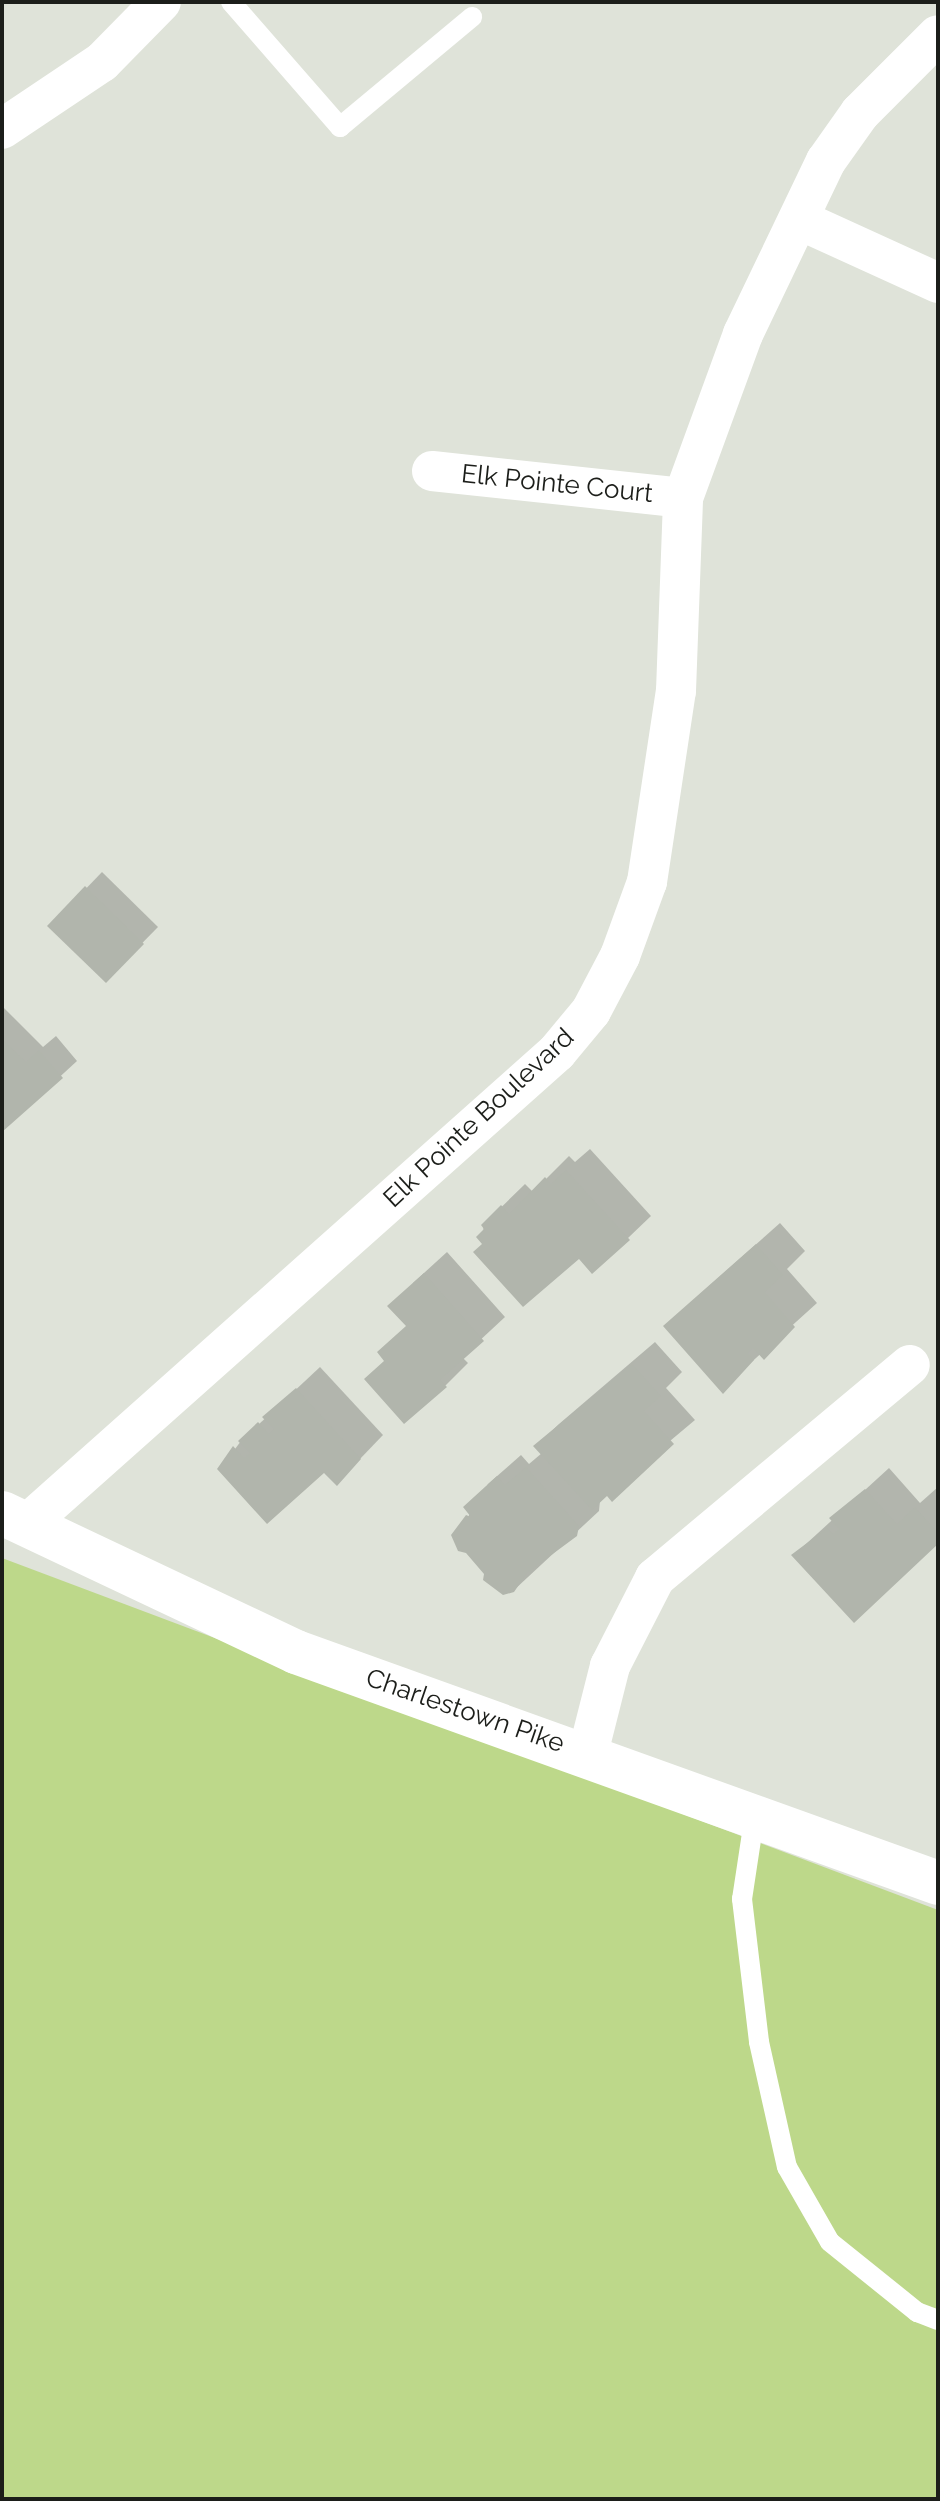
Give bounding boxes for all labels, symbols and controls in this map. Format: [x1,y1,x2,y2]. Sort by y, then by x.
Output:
street label: Elk Pointe Court [460,458,654,510]
street label: Elk Pointe Boulevard [377,1022,581,1214]
street label: Charlestown Pike [362,1662,568,1760]

